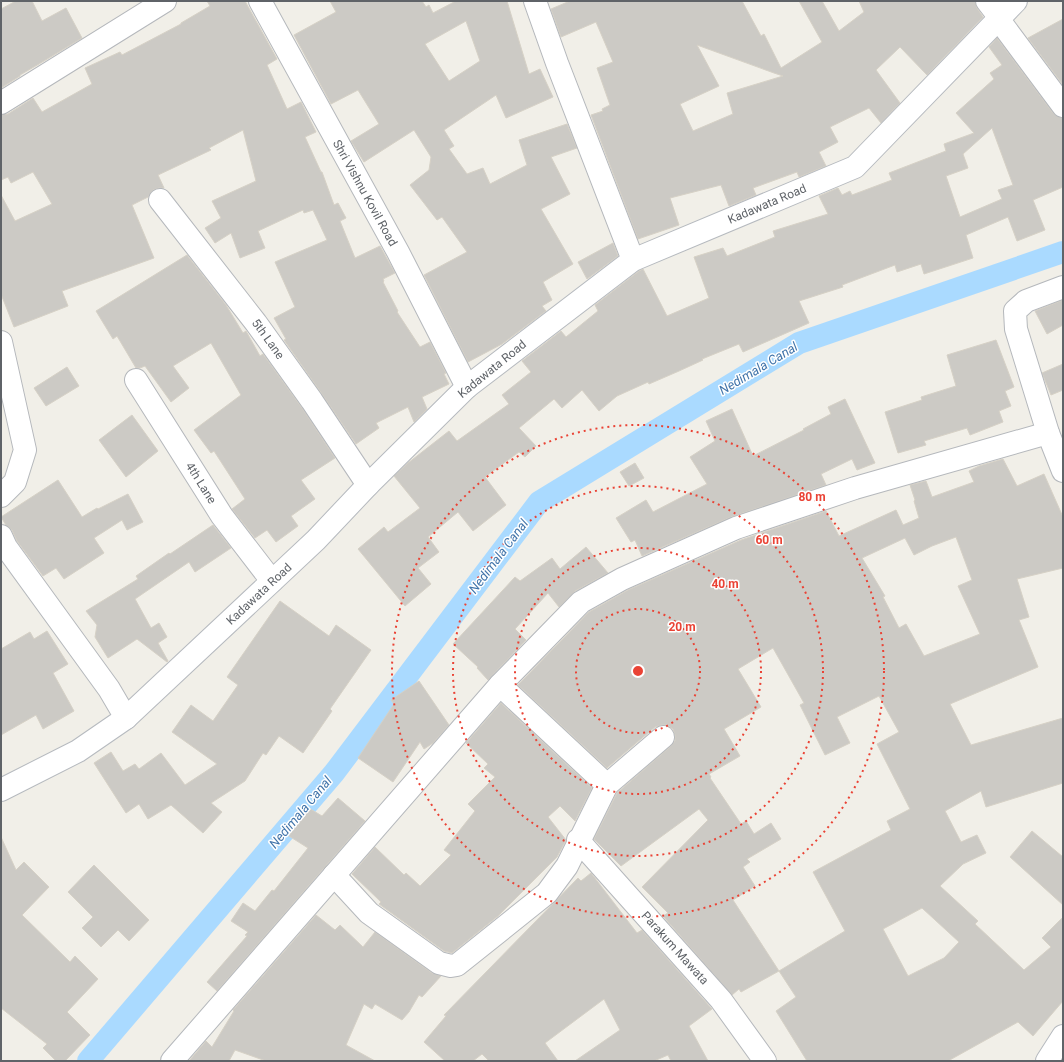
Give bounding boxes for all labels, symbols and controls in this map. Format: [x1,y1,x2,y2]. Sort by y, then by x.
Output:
street label: Shri Vishnu Kovil Road [330,137,400,249]
street label: Kadawata Road [726,181,808,227]
street label: 5th Lane [249,316,287,362]
street label: Kadawata Road [455,337,529,401]
water label: Nedimala Canal [716,339,801,398]
street label: 4th Lane [183,460,219,506]
text: 80 m [798,490,826,504]
water label: Nedimala Canal [466,516,532,596]
text: 60 m [755,533,783,547]
street label: Kadawata Road [224,560,294,628]
text: 40 m [711,577,739,591]
text: 20 m [668,620,696,634]
centre of rings [631,664,645,678]
water label: Nedimala Canal [266,773,335,851]
street label: Parakum Mawata [638,909,712,987]

